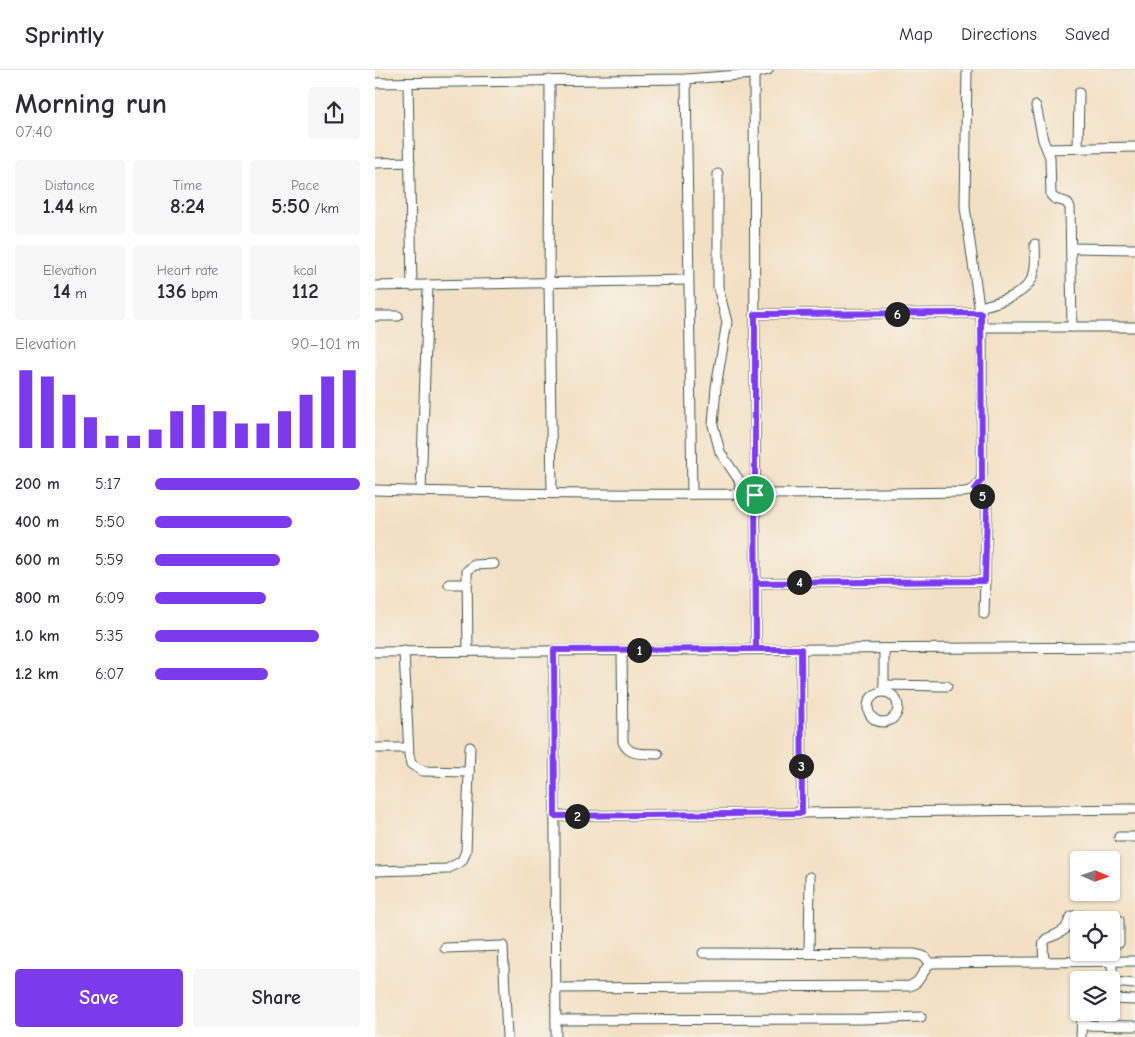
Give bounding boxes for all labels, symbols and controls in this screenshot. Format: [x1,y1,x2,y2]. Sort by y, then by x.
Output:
text: Sprintly [25,21,104,49]
text: Map [899,24,933,45]
text: Directions [961,24,1037,45]
text: Saved [1065,24,1110,45]
button: share [308,87,360,139]
text: Morning run [15,88,167,120]
text: 07:40 [15,123,53,141]
text: Distance [45,177,95,194]
text: Time [173,177,202,194]
text: Pace [291,177,319,194]
text: 1.44 [42,194,74,218]
text: 8:24 [170,194,205,218]
text: 5:50 [271,194,310,218]
text: km [74,200,97,217]
text: /km [310,200,339,217]
text: Elevation [43,262,97,279]
text: Heart rate [157,262,218,279]
text: kcal [293,262,317,279]
text: 14 [53,279,71,303]
text: 136 [157,279,187,303]
text: 112 [292,279,319,303]
text: m [71,285,87,302]
text: bpm [187,285,218,302]
pin: 6 [885,302,909,326]
text: 6 [894,306,901,323]
text: Elevation [15,335,76,353]
text: 90–101 m [291,335,360,353]
pin [734,474,776,516]
text: 200 m [15,475,60,493]
text: 5:17 [95,475,120,493]
icon: arrive [741,481,769,509]
pin: 5 [969,484,995,508]
text: 5 [979,488,986,505]
text: 400 m [15,513,59,531]
text: 5:50 [95,513,125,531]
text: 600 m [15,551,60,569]
text: 5:59 [95,551,124,569]
pin: 4 [787,570,811,594]
text: 4 [796,574,803,591]
text: 800 m [15,589,60,607]
text: 6:09 [95,589,125,607]
text: 1.0 km [15,627,60,645]
text: 5:35 [95,627,123,645]
pin: 1 [627,638,651,662]
text: 1 [637,642,642,659]
text: 1.2 km [15,665,58,683]
text: 6:07 [95,665,124,683]
pin: 3 [789,754,813,778]
text: 3 [798,758,805,775]
pin: 2 [565,804,589,828]
text: 2 [574,808,581,825]
north arrow [1070,851,1120,901]
map controls [1070,851,1120,1021]
button: locate [1070,911,1120,961]
button: Save [15,969,183,1027]
button: Share [193,969,360,1027]
button: layers [1070,971,1120,1021]

